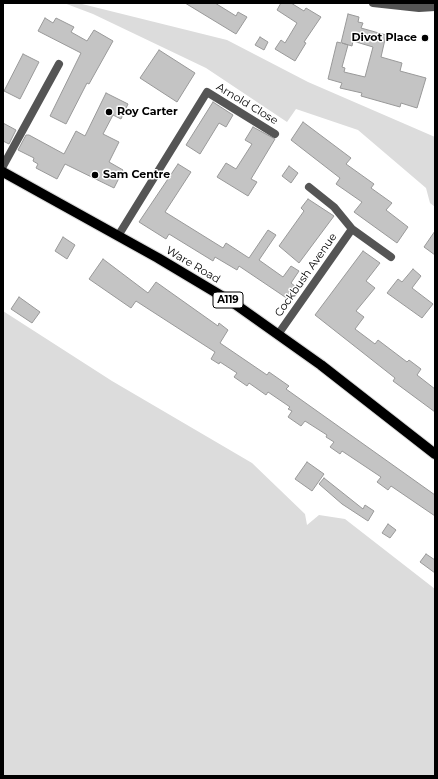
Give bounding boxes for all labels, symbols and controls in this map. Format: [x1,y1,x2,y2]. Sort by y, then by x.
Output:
place label: Divot Place [352,31,417,45]
marker: Divot Place [420,33,430,43]
street label: Arnold Close [214,80,280,128]
place label: Roy Carter [117,105,178,119]
marker: Roy Carter [104,107,114,117]
place label: Sam Centre [103,168,170,182]
marker: Sam Centre [90,170,100,180]
street label: Cockbush Avenue [272,231,340,319]
street label: Ware Road [164,244,222,286]
road number: A119 [213,292,243,308]

